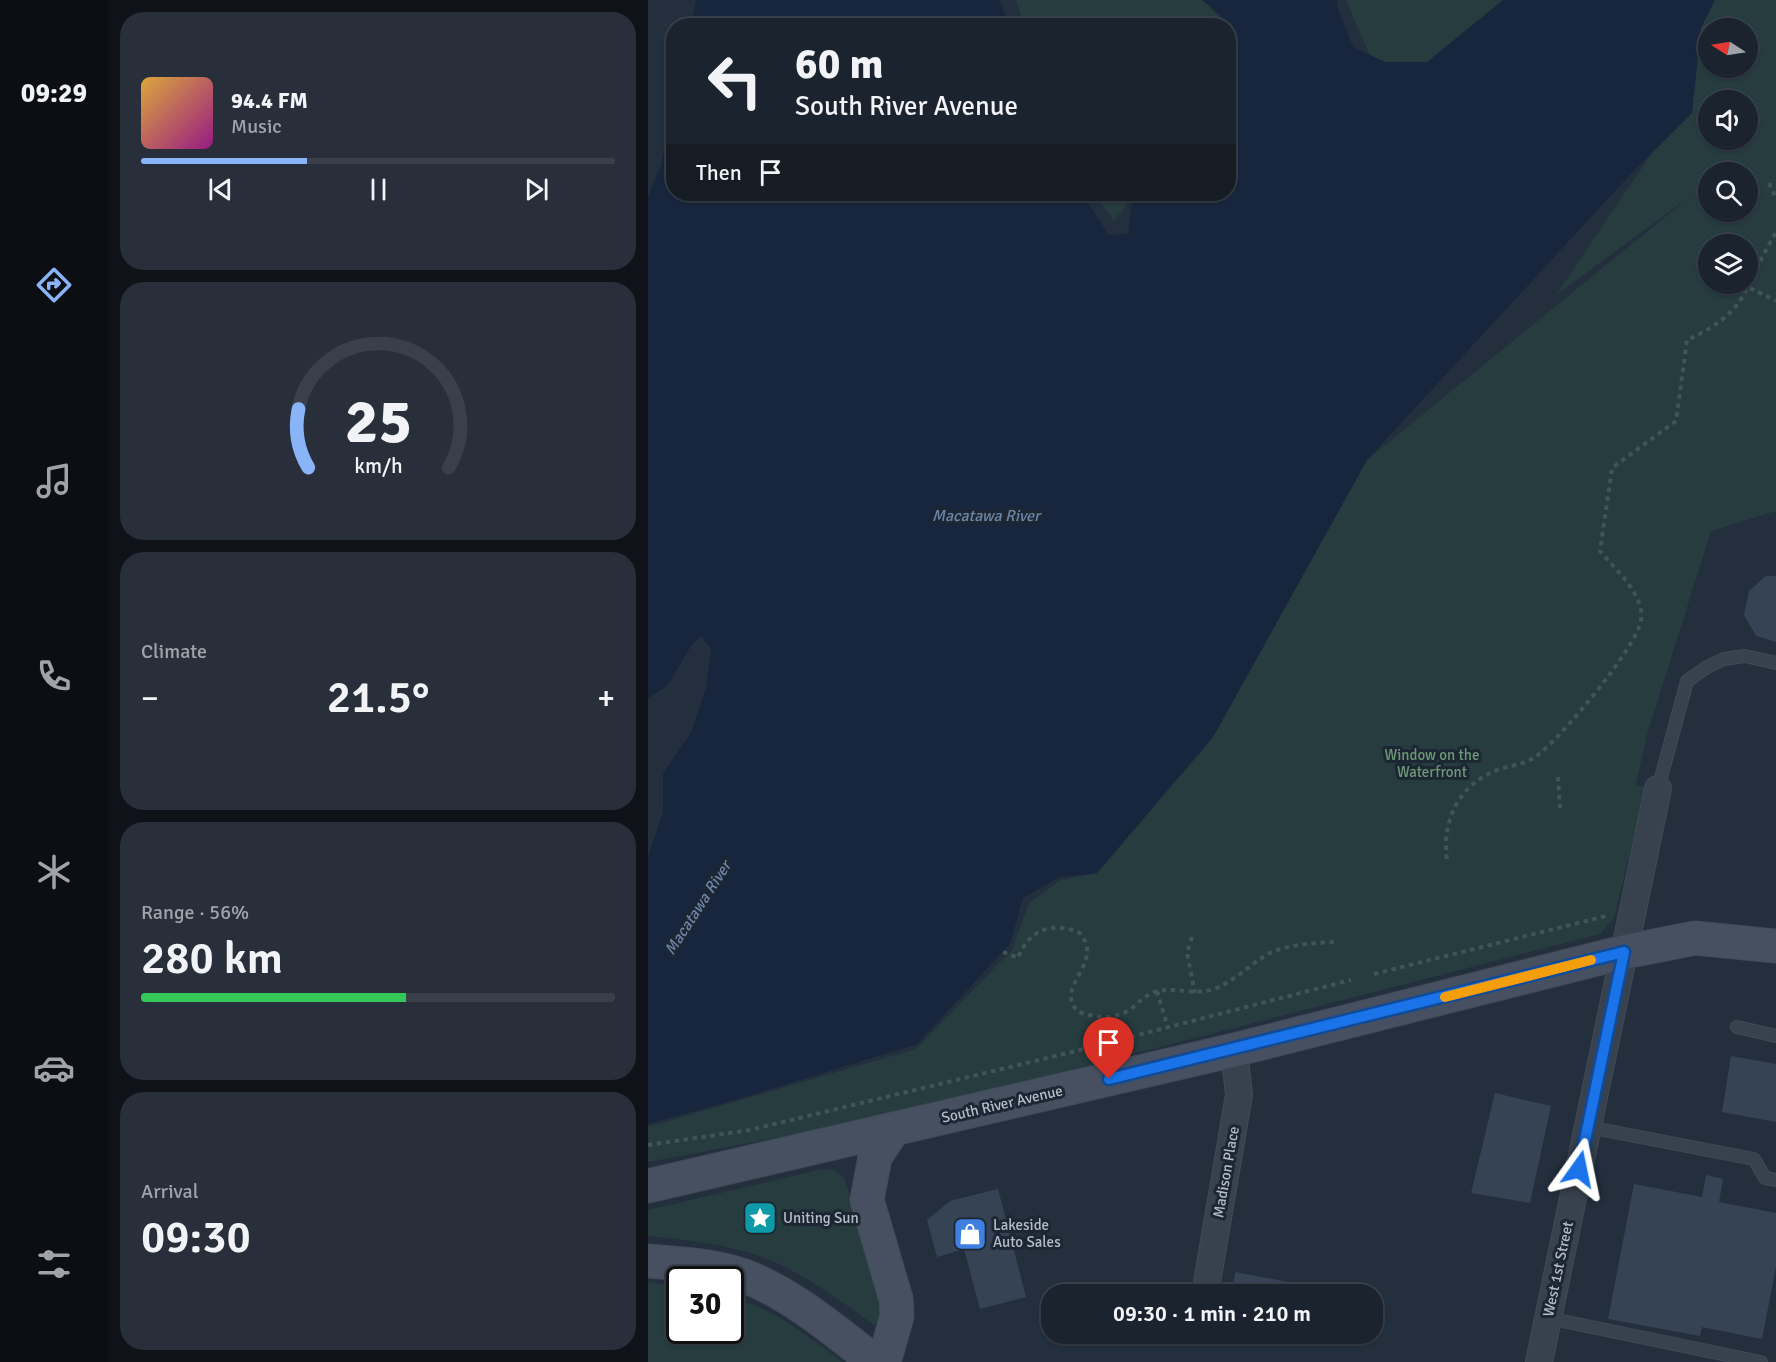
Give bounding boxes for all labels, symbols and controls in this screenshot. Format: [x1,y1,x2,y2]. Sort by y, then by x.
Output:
north arrow [1698,18,1758,78]
map controls [1698,18,1758,294]
text: 60 m [795,39,884,90]
icon: left [696,42,774,120]
text: 09:29 [21,77,87,110]
text: 94.4 FM [231,87,308,114]
text: South River Avenue [795,90,1018,123]
button: sound [1698,90,1758,150]
text: Music [231,114,282,139]
icon: arrive [754,156,787,189]
text: Then [696,159,742,186]
button: search [1698,162,1758,222]
icon: previous [204,173,237,206]
icon: pause [362,173,395,206]
icon: next [520,173,553,206]
button: layers [1698,234,1758,294]
icon: directions [33,264,75,306]
text: 25 [344,383,412,460]
text: km/h [354,453,402,479]
icon: music [33,460,75,502]
water label: Macatawa River [932,506,1042,526]
text: Climate [141,639,207,664]
icon: phone [33,655,75,697]
text: 21.5° [327,670,429,725]
text: − [141,678,159,719]
text: + [597,678,615,719]
park label: Window on the Waterfront [1385,746,1479,781]
icon: climate [33,851,75,893]
water label: Macatawa River [660,856,737,959]
text: Range · 56% [141,900,249,925]
text: 280 km [141,931,283,986]
pin [1083,1017,1134,1079]
icon: arrive [1092,1026,1125,1059]
icon: car [33,1047,75,1089]
street label: South River Avenue [940,1081,1064,1127]
street label: Madison Place [1209,1125,1243,1219]
position arrow [1547,1137,1611,1201]
text: Arrival [141,1179,199,1204]
place icon: Uniting Sun [742,1200,778,1236]
place label: Uniting Sun [783,1209,859,1227]
text: 09:30 [141,1210,251,1265]
shop icon: Lakeside Auto Sales [952,1216,988,1252]
place label: Lakeside Auto Sales [993,1216,1061,1251]
street label: West 1st Street [1539,1220,1577,1318]
icon: filters [33,1243,75,1285]
speed limit sign: 30 [666,1266,744,1344]
text: 09:30 · 1 min · 210 m [1113,1300,1311,1327]

